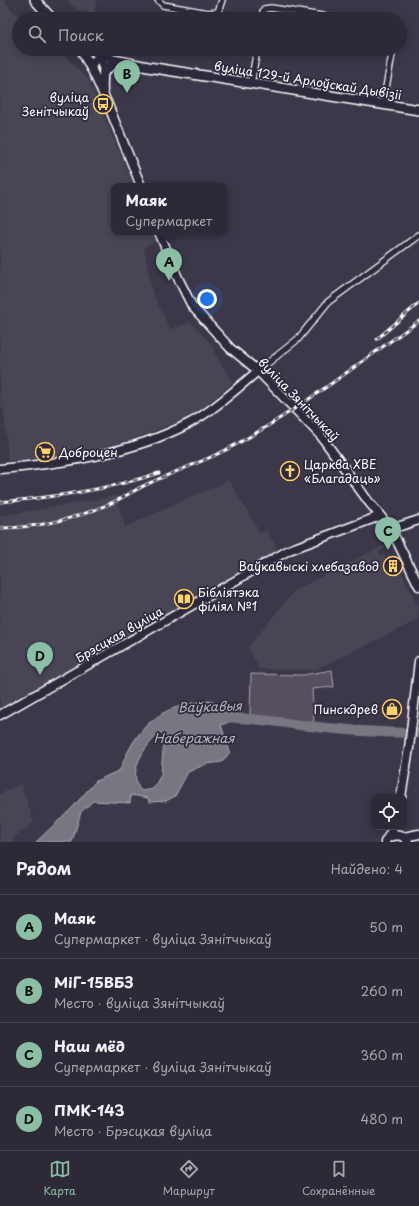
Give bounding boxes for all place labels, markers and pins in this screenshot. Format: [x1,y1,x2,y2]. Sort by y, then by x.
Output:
pin: B [114,60,140,93]
place label: вуліца Зенітчыкаў [22,88,90,120]
bus stop icon: вуліца Зенітчыкаў [92,93,114,115]
pin: A [156,248,182,281]
supermarket icon: Доброцен [34,441,56,463]
place label: Доброцен [58,443,118,461]
place label: Царква ХВЕ «Благадаць» [304,455,380,487]
church icon: Царква ХВЕ «Благадаць» [279,460,301,482]
pin: C [375,517,401,550]
building icon: Ваўкавыскі хлебазавод [382,555,404,577]
place label: Ваўкавыскі хлебазавод [239,557,379,575]
place label: Бібліятэка філіял №1 [198,583,260,615]
library icon: Бібліятэка філіял №1 [173,588,195,610]
pin: D [27,642,53,675]
shop icon: Пинскдрев [381,698,403,720]
place label: Пинскдрев [313,700,378,718]

